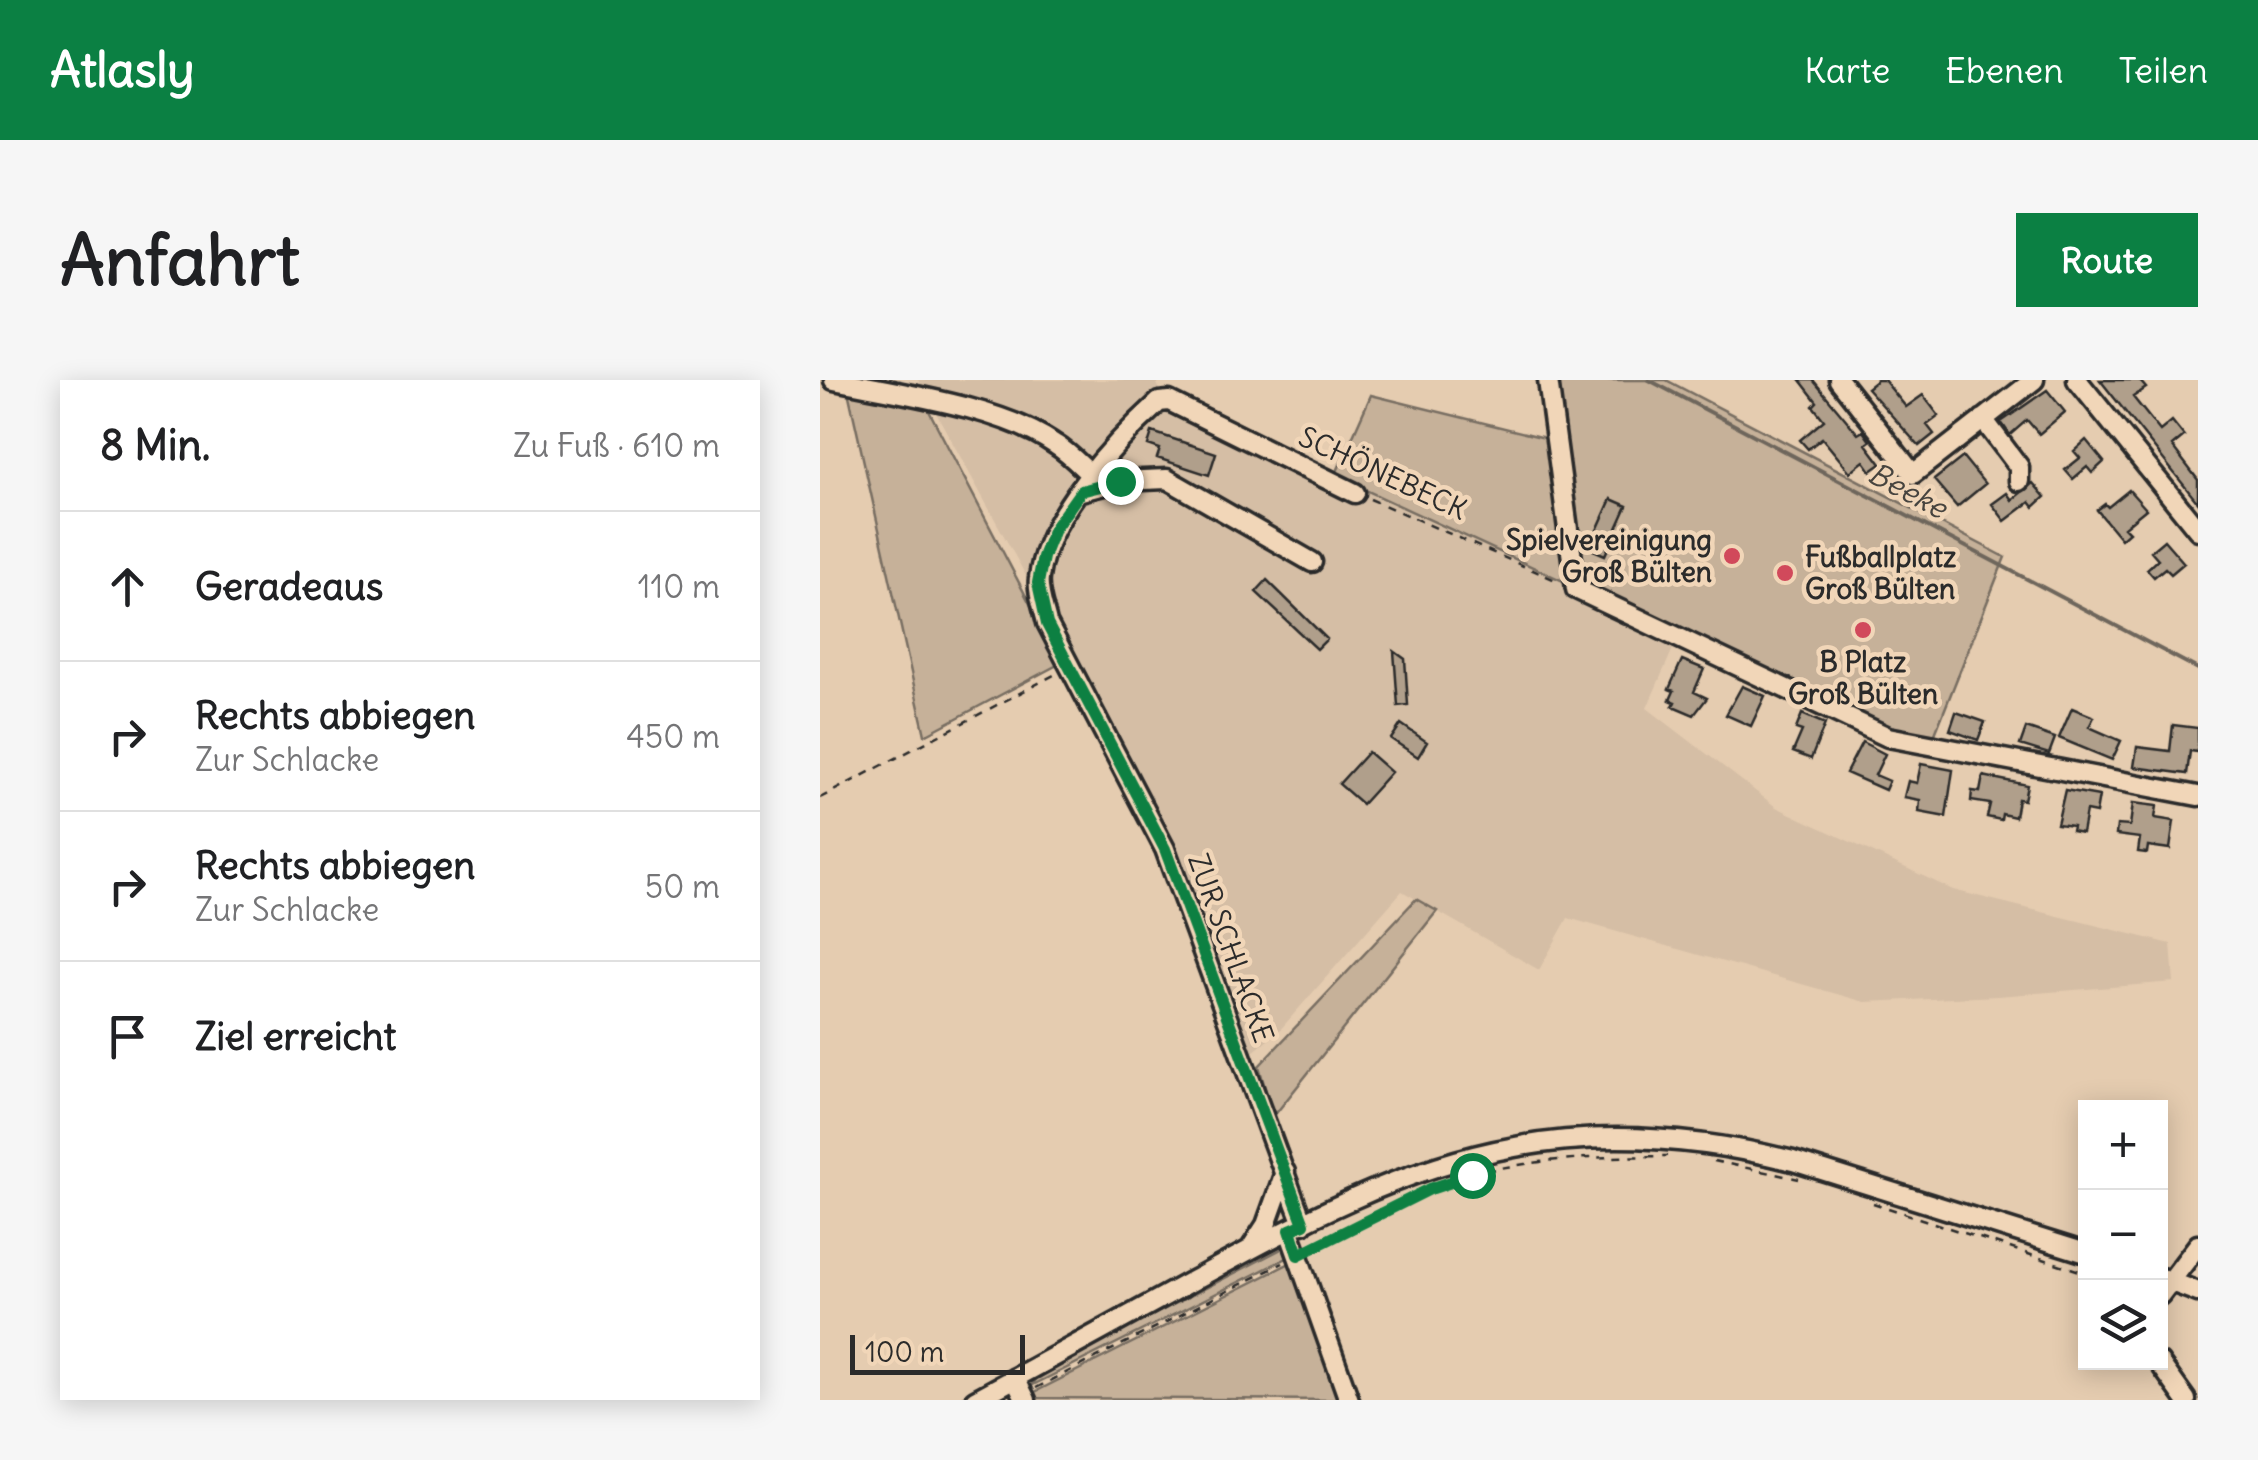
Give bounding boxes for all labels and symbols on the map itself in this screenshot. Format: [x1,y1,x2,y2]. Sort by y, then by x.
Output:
street label: SCHÖNEBECK [1293,417,1473,528]
water label: Beeke [1862,454,1955,527]
route end [1098,459,1144,505]
place label: Spielvereinigung Groß Bülten [1506,522,1712,590]
place label: Fußballplatz Groß Bülten [1805,539,1956,607]
marker: Spielvereinigung Groß Bülten [1721,545,1743,567]
marker: Fußballplatz Groß Bülten [1774,562,1796,584]
marker: B Platz Groß Bülten [1852,619,1874,641]
place label: B Platz Groß Bülten [1788,644,1938,712]
street label: ZUR SCHLACKE [1180,849,1282,1047]
route start [1450,1153,1496,1199]
scale bar [850,1330,1025,1374]

